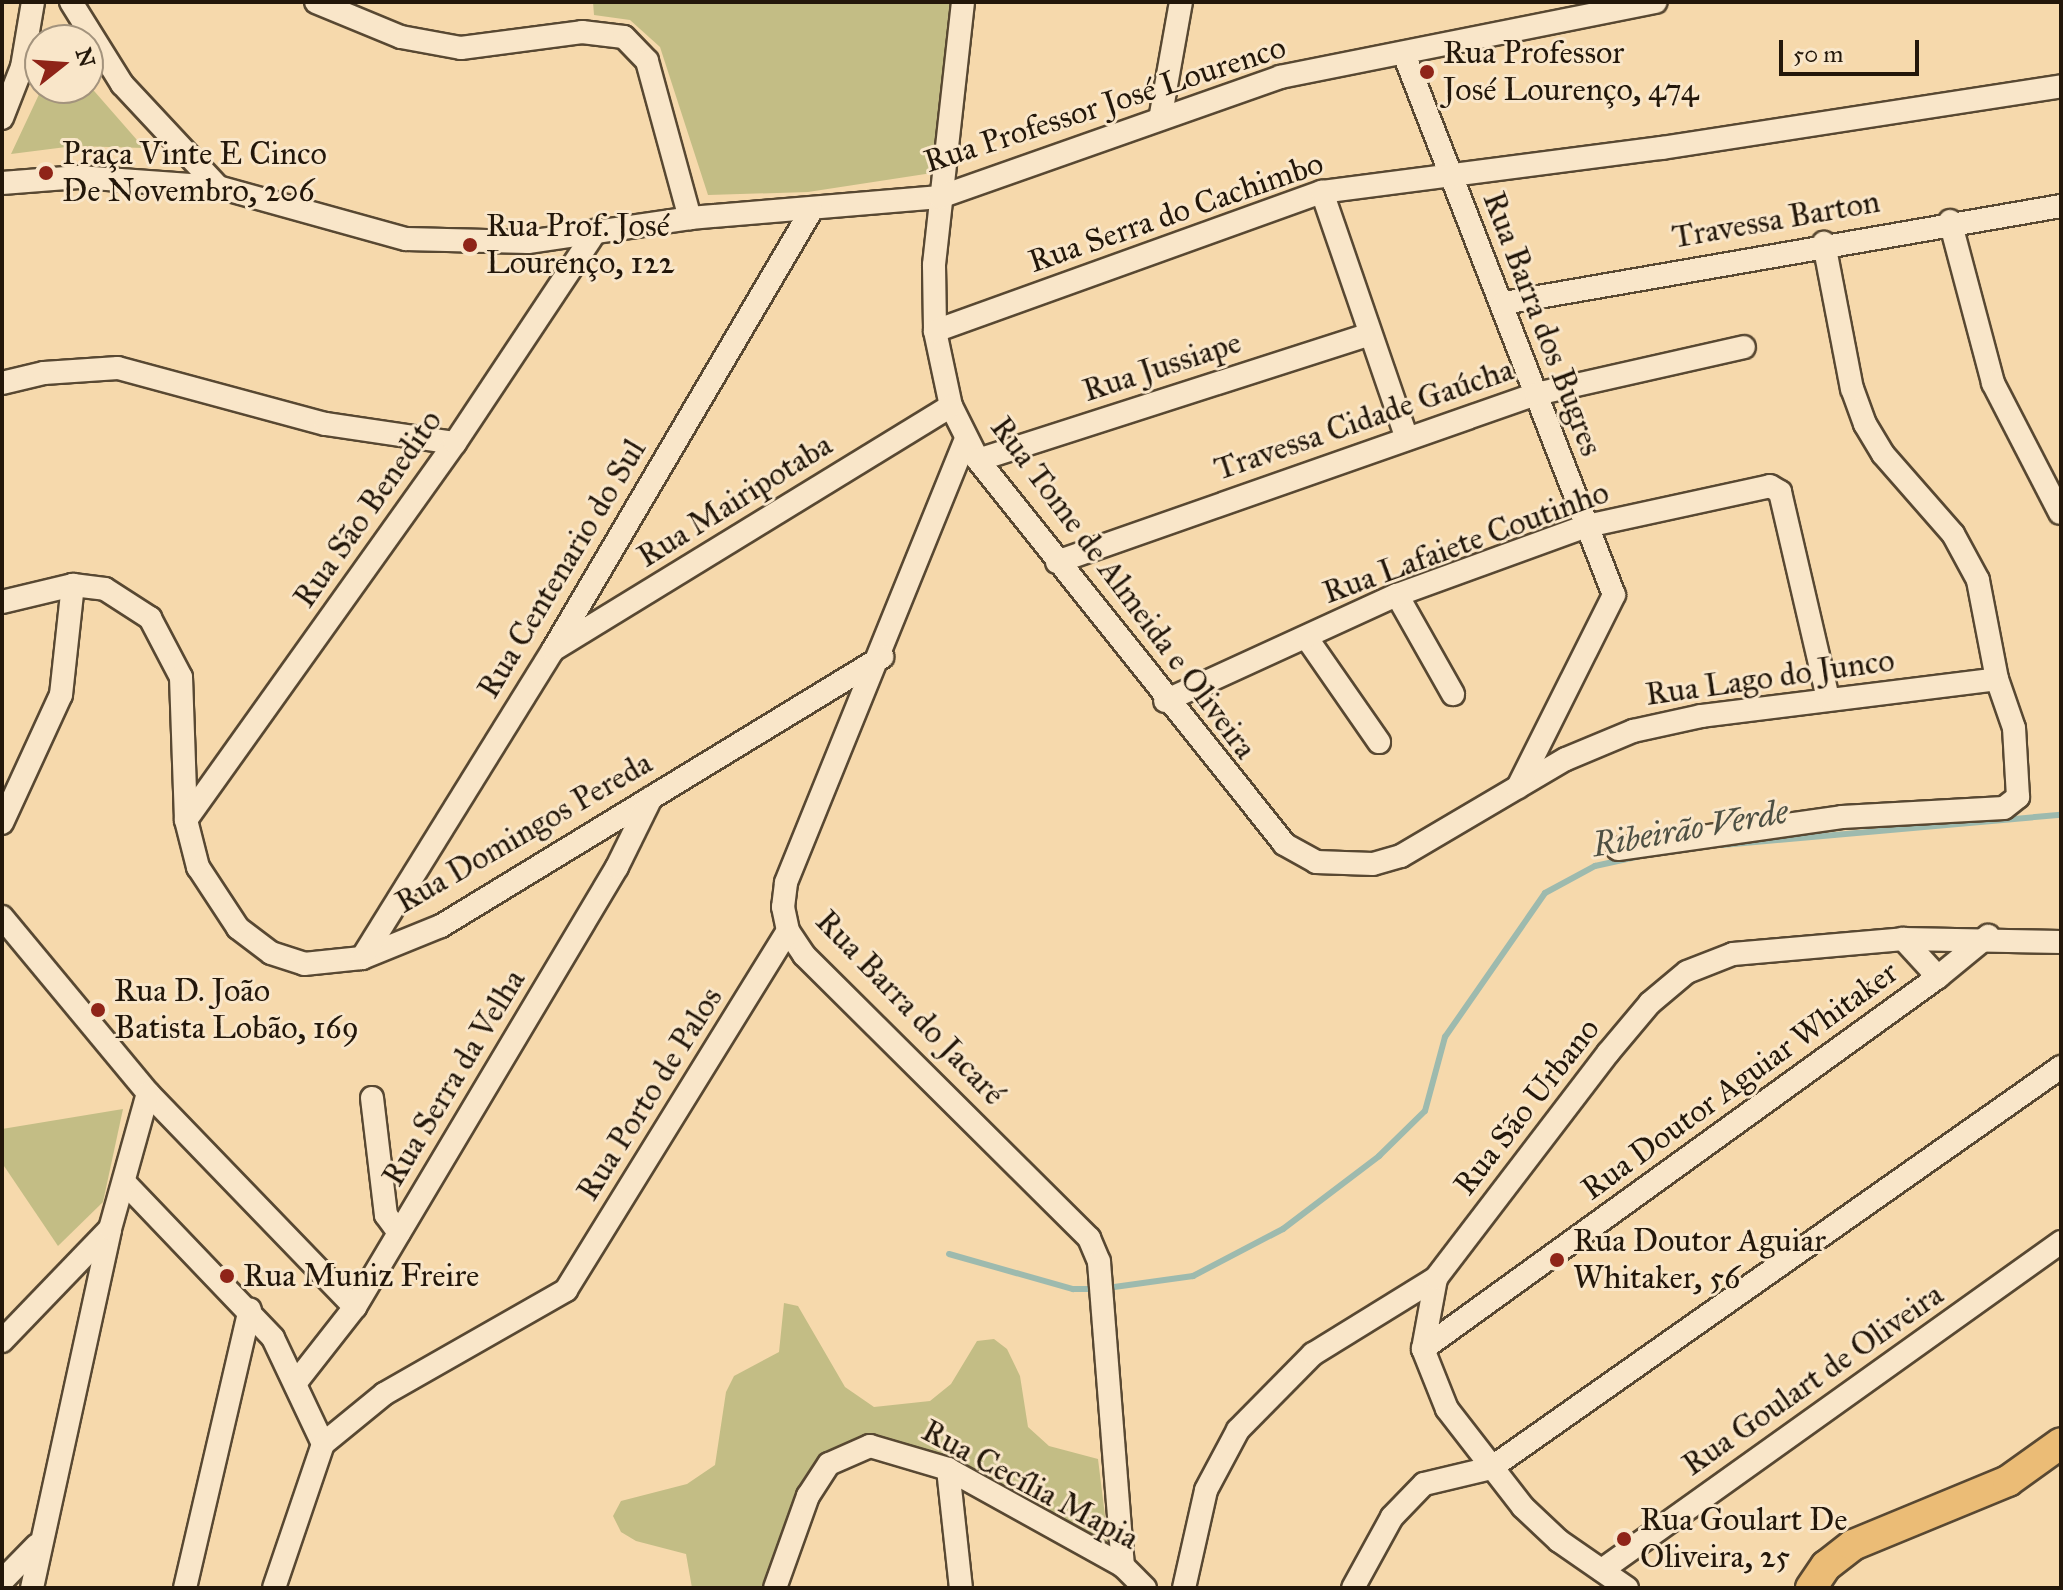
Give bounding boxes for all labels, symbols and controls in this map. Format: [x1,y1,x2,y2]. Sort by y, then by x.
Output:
north arrow [24,24,104,104]
scale bar [1783,24,1923,74]
street label: Rua Professor José Lourenco [919,28,1291,182]
place label: Rua Professor José Lourenço, 474 [1443,35,1699,110]
text: 50 m [1793,39,1843,69]
text: N [70,45,101,70]
marker: Rua Professor José Lourenço, 474 [1418,63,1436,81]
place label: Praça Vinte E Cinco De Novembro, 206 [62,136,327,211]
street label: Rua Serra do Cachimbo [1024,145,1328,281]
marker: Praça Vinte E Cinco De Novembro, 206 [37,164,55,182]
street label: Travessa Barton [1669,183,1883,257]
street label: Rua Barra dos Bugres [1474,187,1610,461]
place label: Rua Prof. José Lourenço, 122 [486,208,675,283]
marker: Rua Prof. José Lourenço, 122 [461,236,479,254]
street label: Rua Jussiape [1078,323,1246,411]
street label: Travessa Cidade Gaúcha [1210,351,1518,489]
street label: Rua São Benedito [286,403,450,615]
street label: Rua Tome de Almeida e Oliveira [982,409,1264,767]
street label: Rua Mairipotaba [631,426,839,576]
street label: Rua Centenario do Sul [470,433,654,705]
street label: Rua Lafaiete Coutinho [1318,473,1614,613]
street label: Rua Lago do Junco [1643,642,1897,714]
street label: Rua Domingos Pereda [389,744,659,922]
water label: Ribeirão Verde [1589,791,1791,865]
street label: Rua Barra do Jacaré [807,903,1013,1113]
street label: Rua Doutor Aguiar Whitaker [1574,953,1906,1209]
street label: Rua Serra da Velha [374,963,534,1193]
place label: Rua D. João Batista Lobão, 169 [114,973,359,1048]
street label: Rua Porto de Palos [569,980,731,1208]
marker: Rua D. João Batista Lobão, 169 [89,1001,107,1019]
street label: Rua São Urbano [1446,1011,1608,1203]
place label: Rua Doutor Aguiar Whitaker, 56 [1573,1223,1826,1298]
marker: Rua Doutor Aguiar Whitaker, 56 [1548,1251,1566,1269]
place label: Rua Muniz Freire [243,1257,479,1295]
marker: Rua Muniz Freire [218,1267,236,1285]
street label: Rua Goulart de Oliveira [1675,1276,1951,1484]
street label: Rua Cecília Mapia [915,1412,1145,1558]
place label: Rua Goulart De Oliveira, 25 [1640,1502,1847,1577]
marker: Rua Goulart De Oliveira, 25 [1615,1530,1633,1548]

